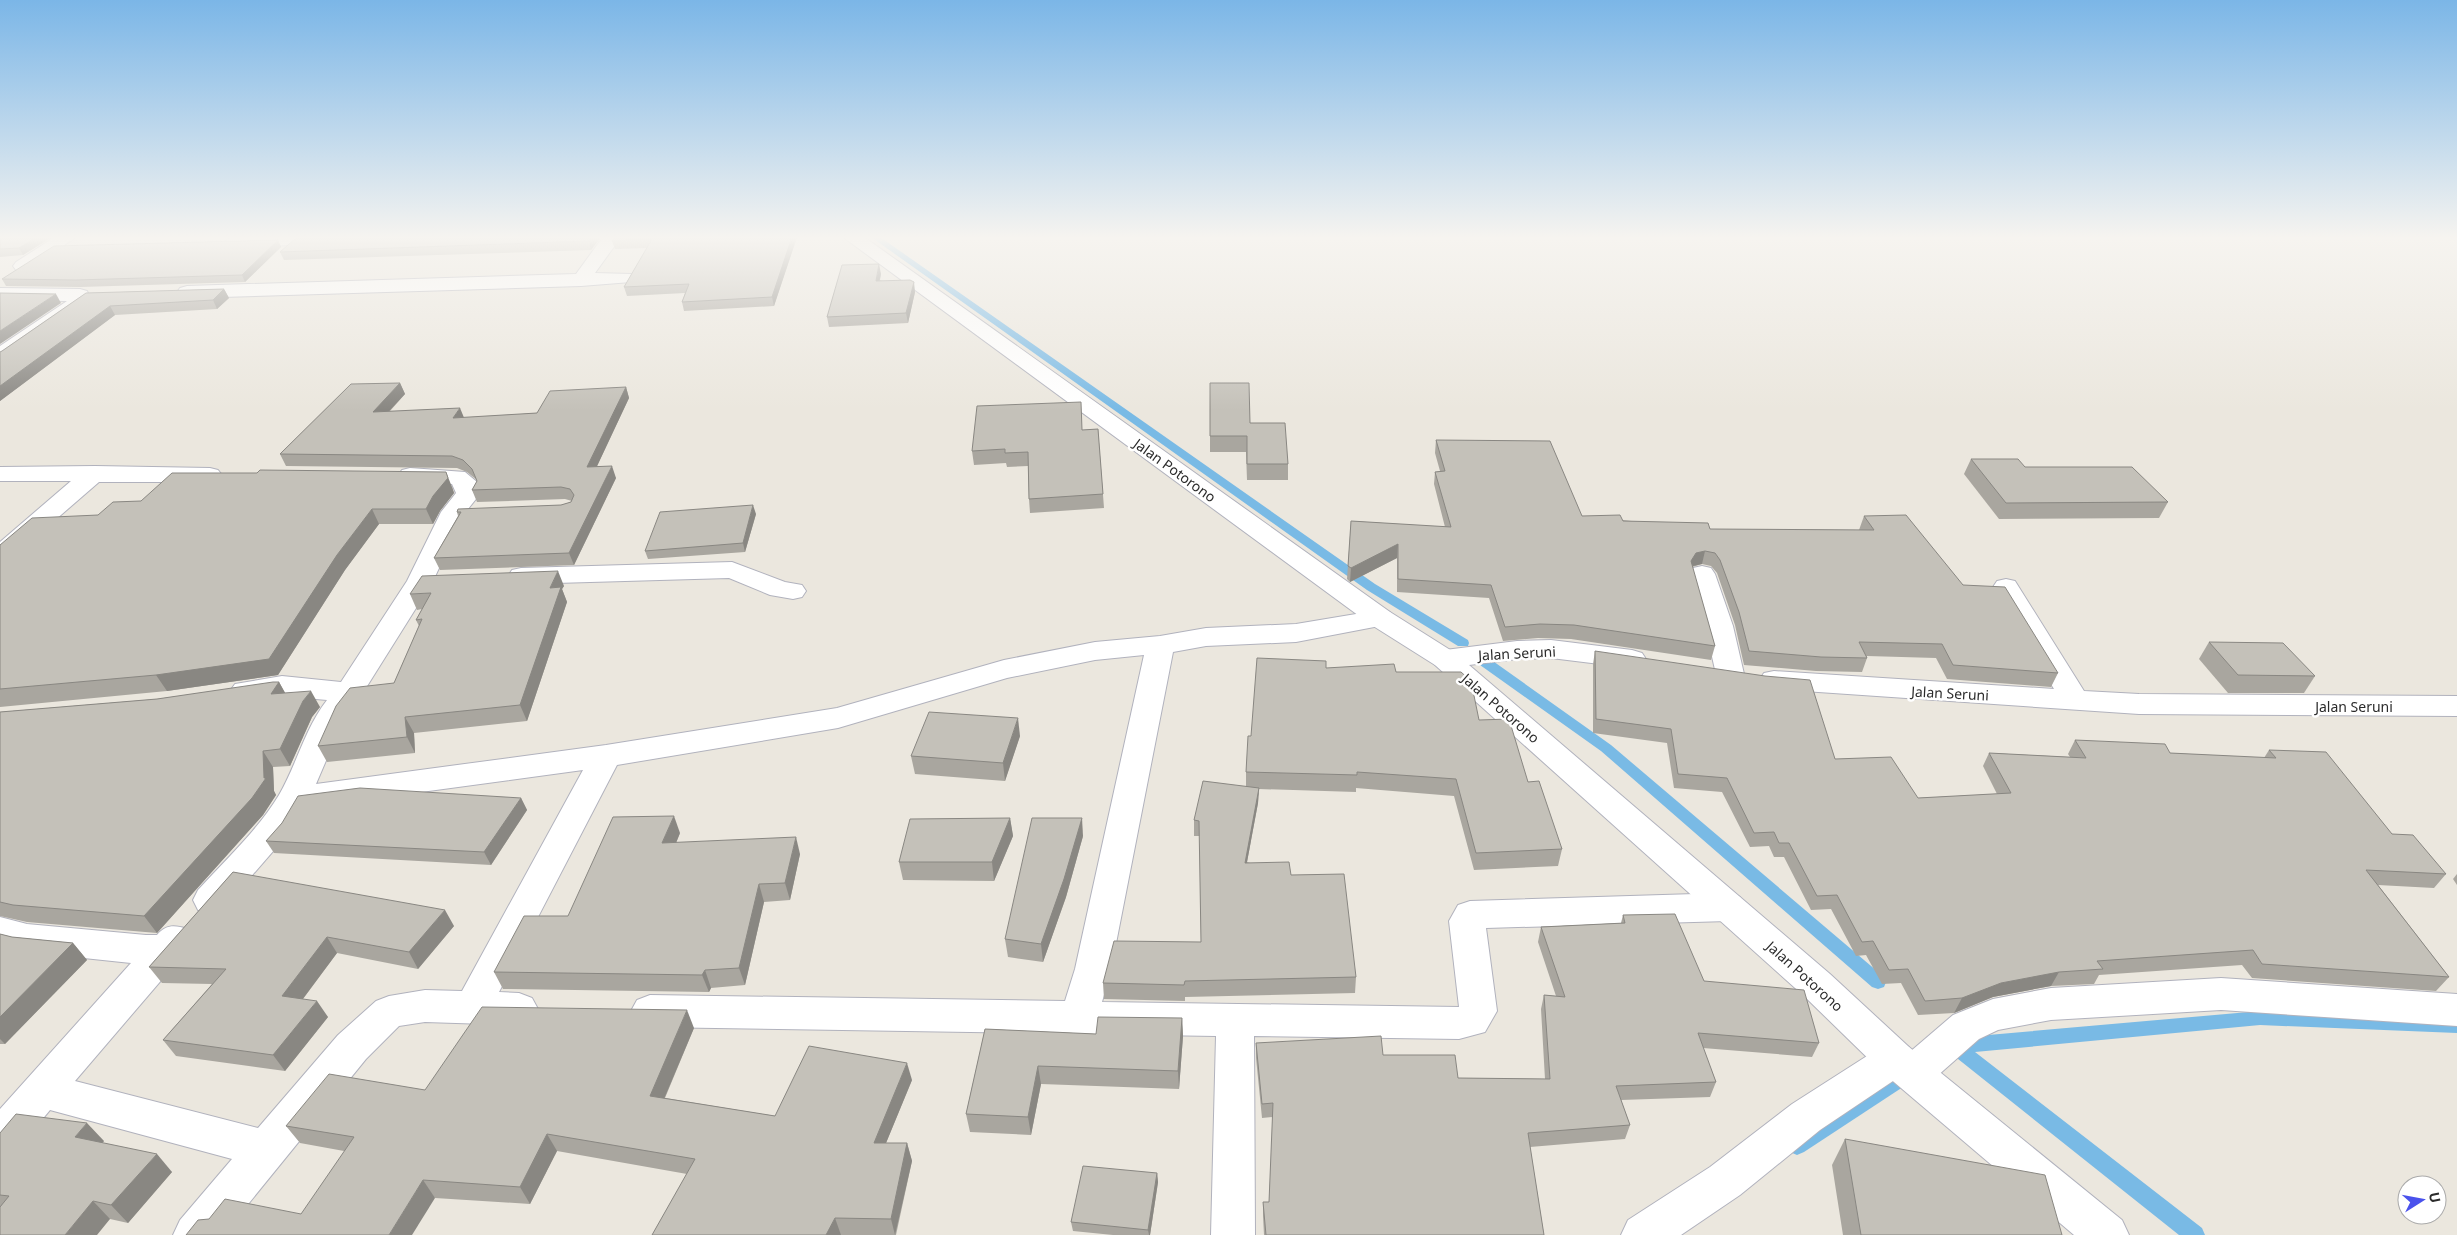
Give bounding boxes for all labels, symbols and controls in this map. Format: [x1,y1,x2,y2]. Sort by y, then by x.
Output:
street label: Jalan Potorono [1129,433,1220,506]
street label: Jalan Seruni [1476,641,1556,665]
street label: Jalan Potorono [1457,668,1544,747]
street label: Jalan Seruni [1909,681,1989,705]
street label: Jalan Seruni [2313,697,2393,716]
street label: Jalan Potorono [1761,935,1847,1016]
north arrow [2397,1175,2447,1225]
text: U [2425,1190,2446,1204]

